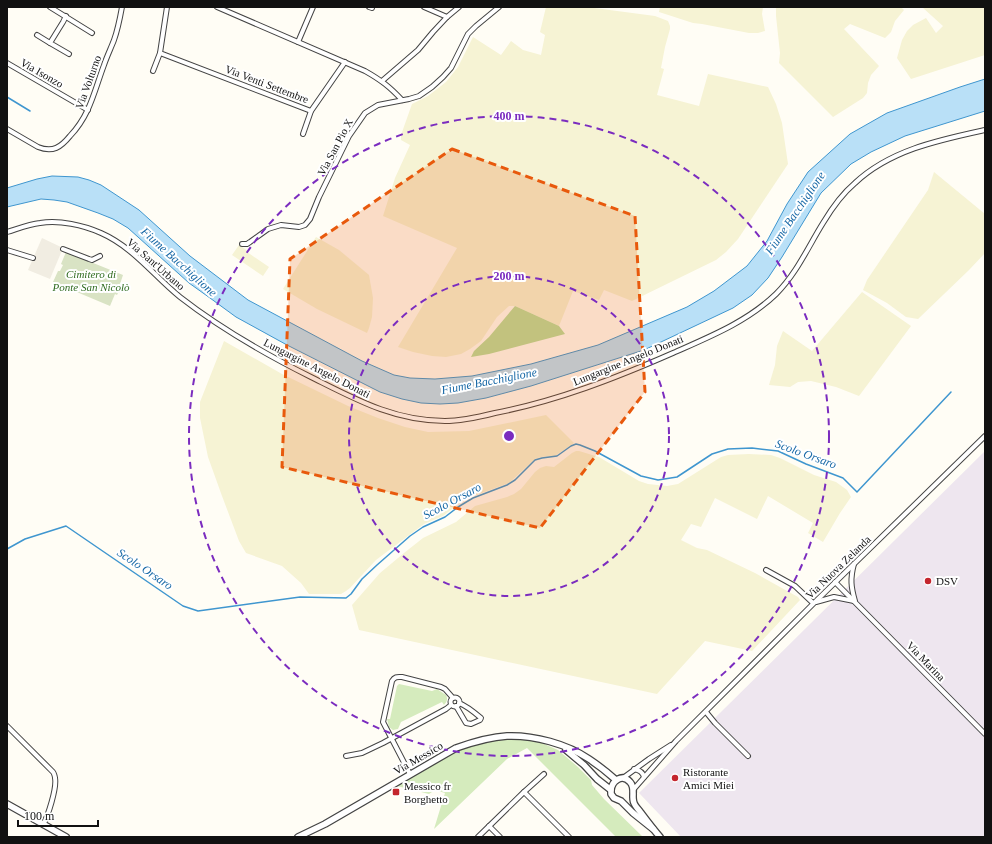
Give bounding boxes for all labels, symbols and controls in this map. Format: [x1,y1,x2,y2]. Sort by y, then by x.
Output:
street label: Via Volturno [73,53,103,110]
street label: Via Isonzo [19,56,66,90]
street label: Via Venti Settembre [224,63,310,105]
text: 400 m [494,109,525,123]
street label: Via San Pio X [315,117,355,177]
water label: Fiume Bacchiglione [762,168,828,258]
water label: Fiume Bacchiglione [138,224,220,300]
street label: Via Sant'Urbano [125,236,188,293]
park label: Cimitero di Ponte San Nicolò [52,268,130,293]
text: 200 m [494,269,525,283]
street label: Lungargine Angelo Donati [571,332,685,388]
street label: Lungargine Angelo Donati [262,336,372,400]
water label: Fiume Bacchiglione [439,365,539,397]
centre of rings [502,429,516,443]
water label: Scolo Orsaro [774,436,838,472]
water label: Scolo Orsaro [421,480,483,522]
street label: Via Nuova Zelanda [803,533,873,601]
water label: Scolo Orsaro [115,545,175,593]
place label: DSV [936,575,958,587]
marker: DSV [923,576,933,586]
street label: Via Marina [904,639,948,683]
street label: Via Messico [391,739,445,777]
place label: Ristorante Amici Miei [683,766,734,791]
marker: Ristorante Amici Miei [670,773,680,783]
place label: Messico fr Borghetto [404,780,451,805]
marker: Messico fr Borghetto [391,787,401,797]
scale bar [18,802,98,828]
text: 100 m [24,809,55,823]

